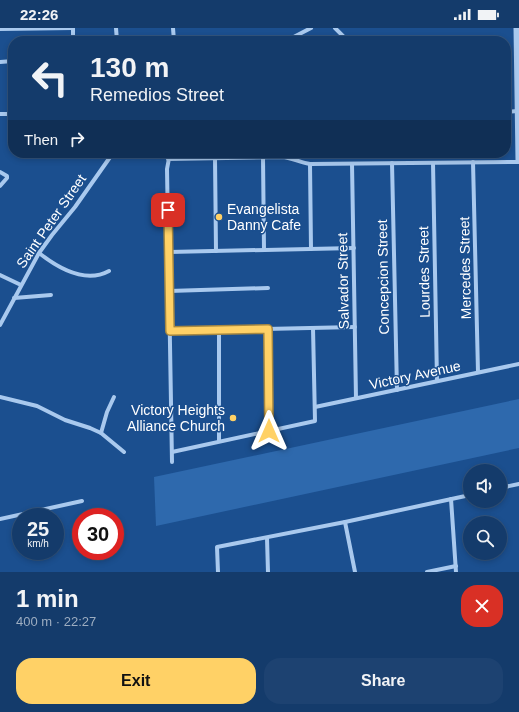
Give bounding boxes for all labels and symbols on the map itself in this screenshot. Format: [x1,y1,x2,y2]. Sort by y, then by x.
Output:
street label: Saint Peter Street [13,171,89,271]
pin [151,193,185,227]
place label: Evangelista Danny Cafe [227,201,301,233]
marker: Evangelista Danny Cafe [214,212,224,222]
street label: Mercedes Street [456,216,474,319]
street label: Concepcion Street [374,219,392,335]
street label: Lourdes Street [415,226,433,318]
street label: Salvador Street [334,233,352,329]
street label: Victory Avenue [368,357,462,392]
place label: Victory Heights Alliance Church [127,402,225,434]
position arrow [248,410,290,452]
marker: Victory Heights Alliance Church [228,413,238,423]
speed limit sign: 30 [72,508,124,560]

